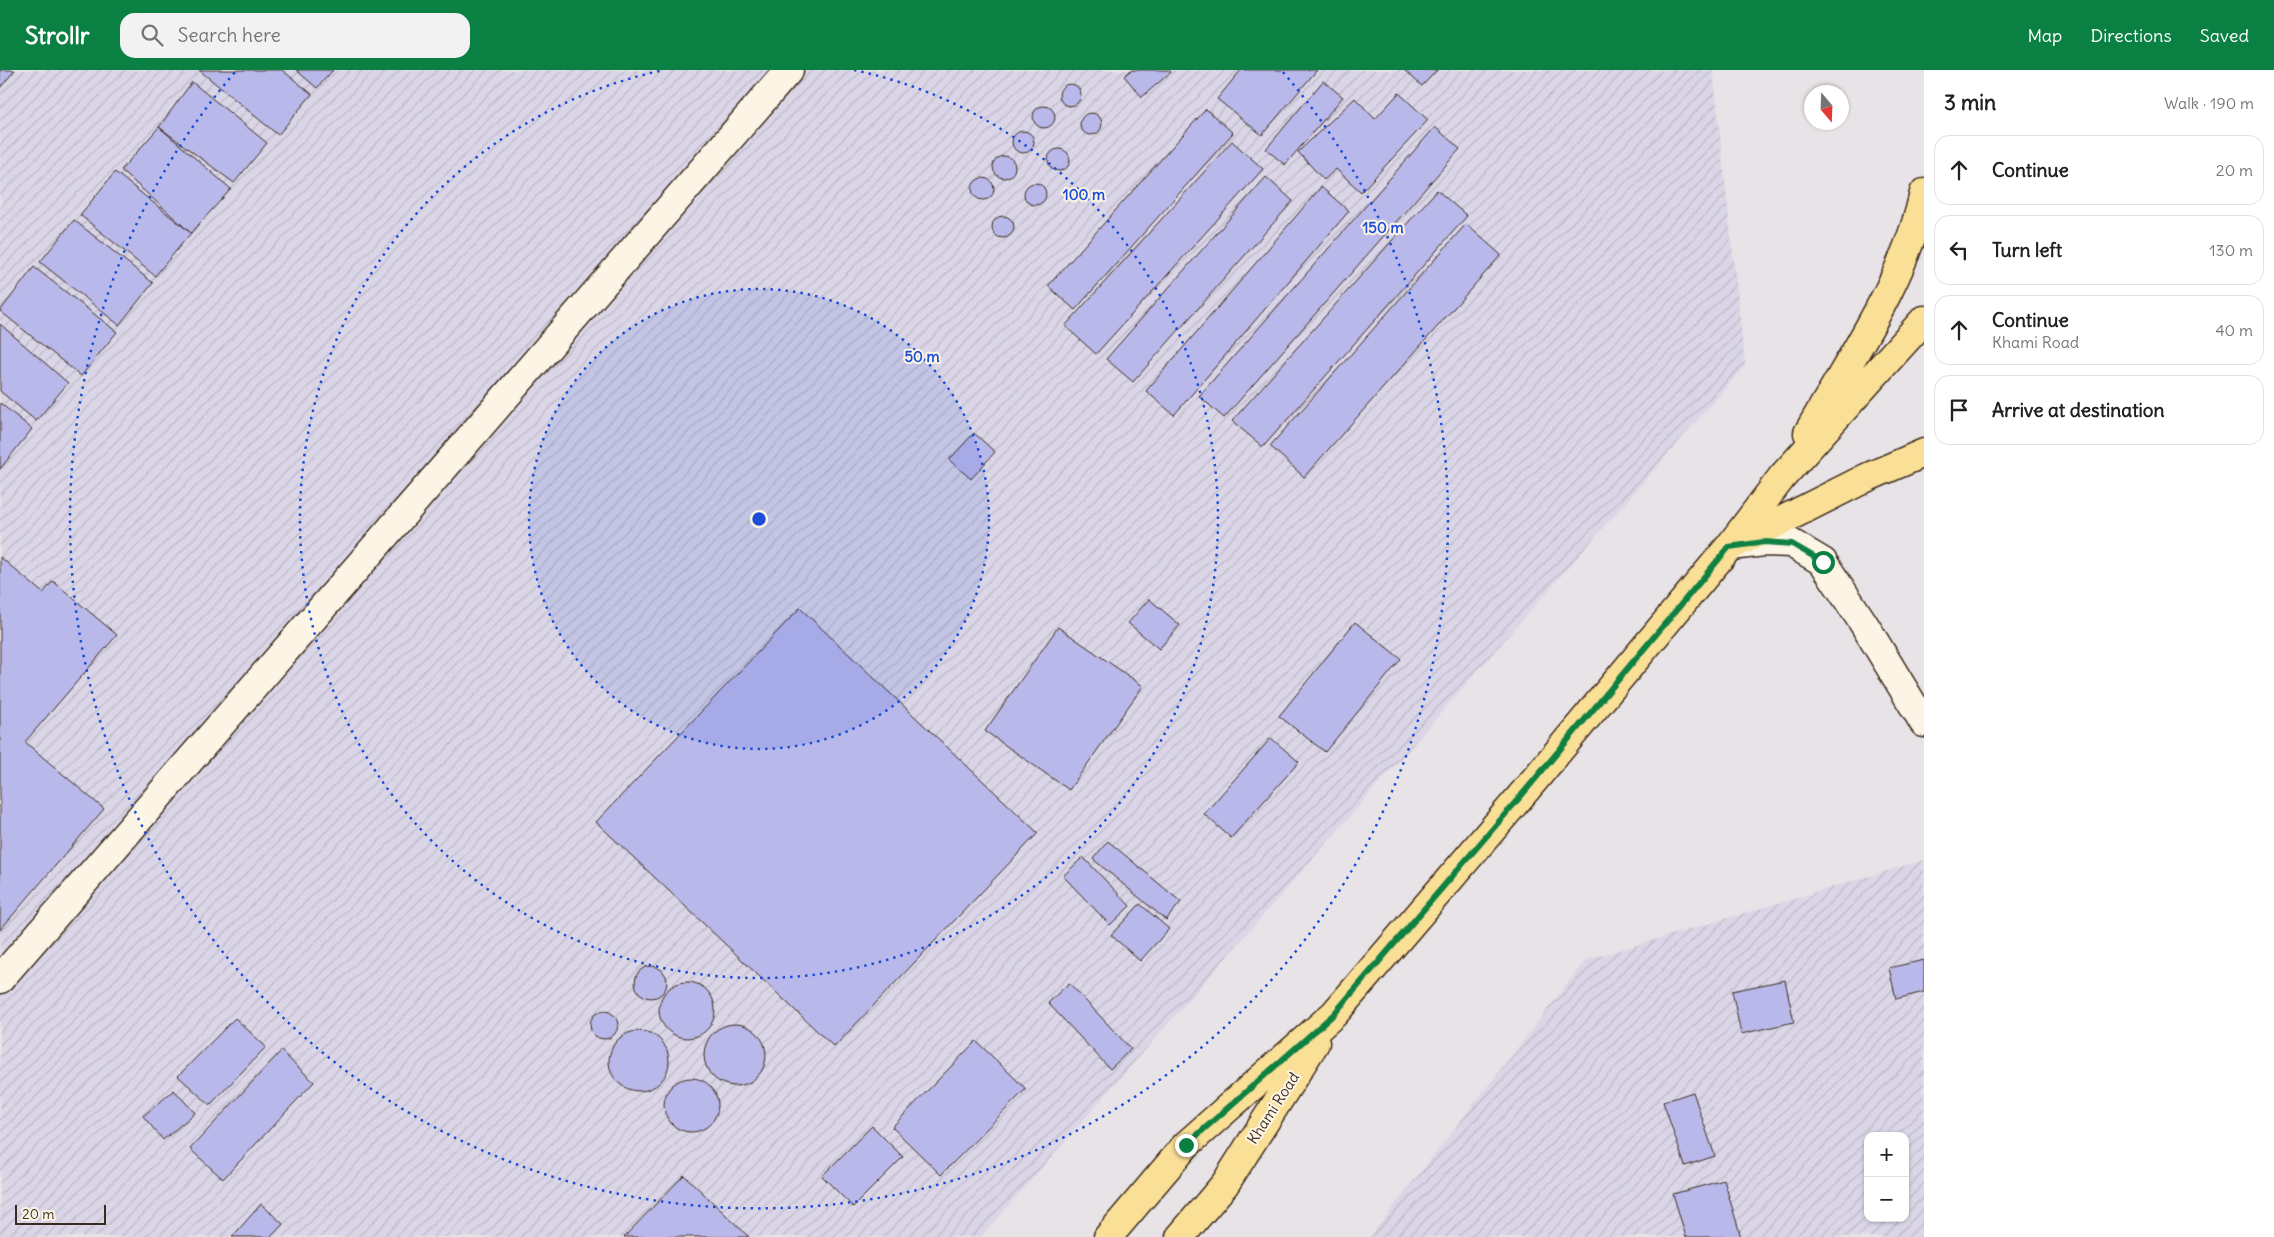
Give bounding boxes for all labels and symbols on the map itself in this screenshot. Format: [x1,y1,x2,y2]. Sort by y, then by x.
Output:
north arrow [1804,85,1849,130]
text: 100 m [1063,185,1105,204]
text: 150 m [1362,218,1404,237]
text: 50 m [904,347,940,366]
centre of rings [750,510,768,528]
route start [1812,551,1835,574]
street label: Khami Road [1243,1068,1303,1147]
route end [1175,1134,1198,1157]
scale bar [15,1202,106,1225]

